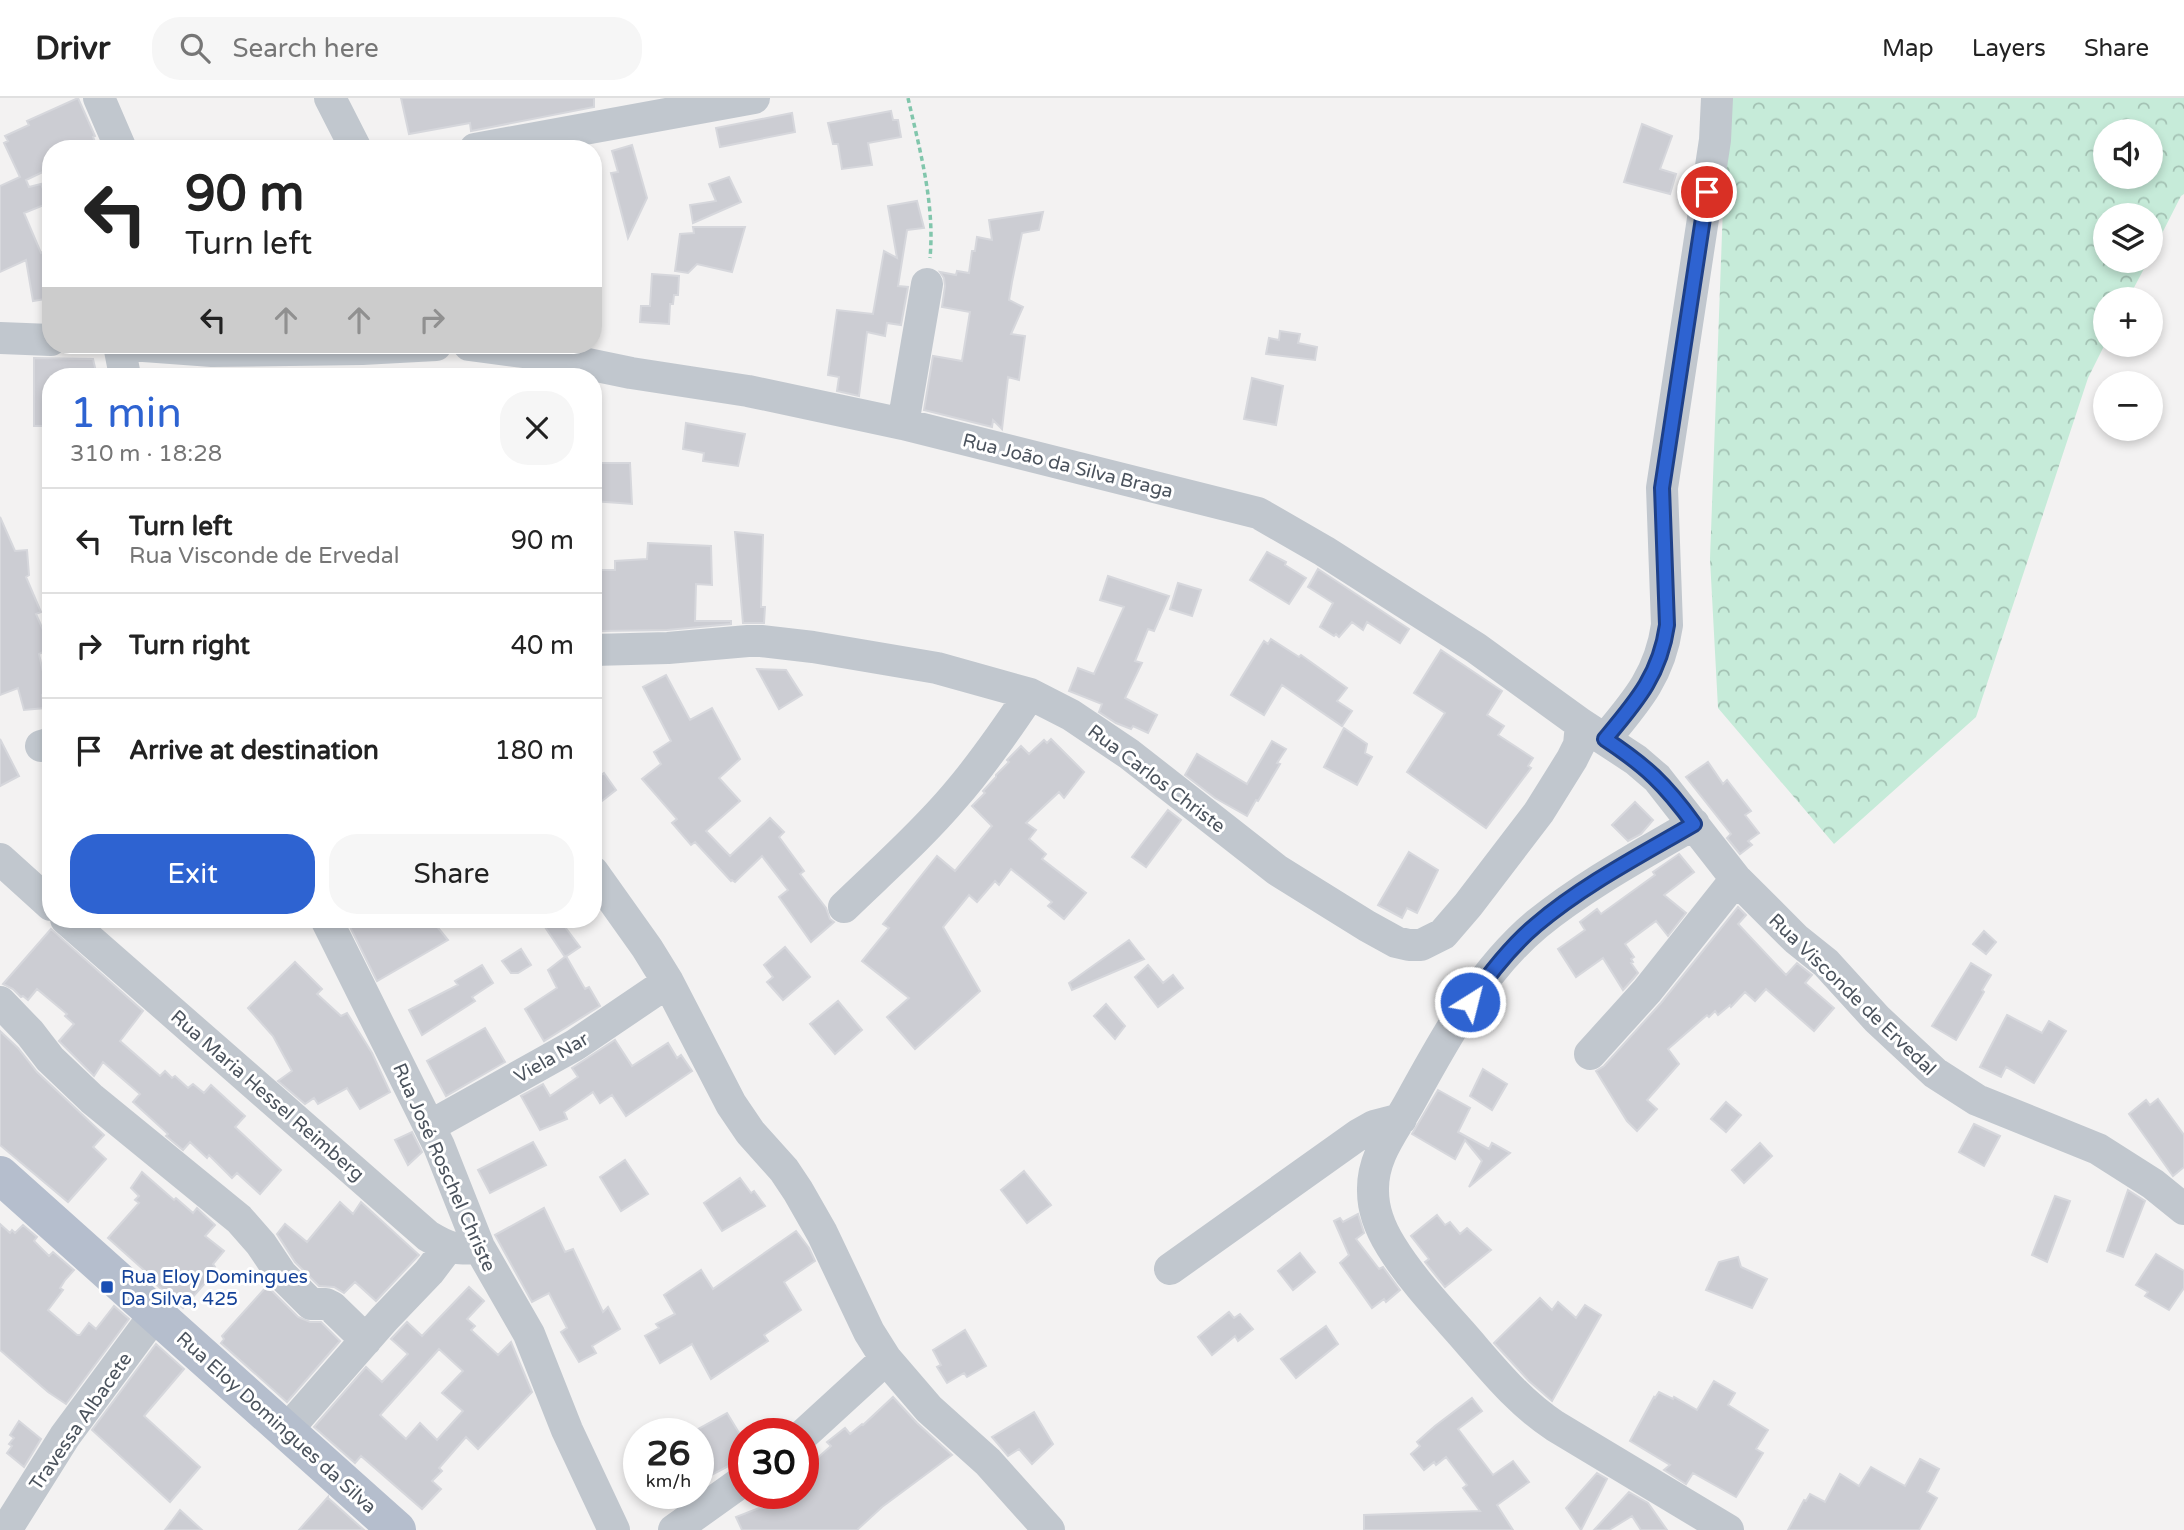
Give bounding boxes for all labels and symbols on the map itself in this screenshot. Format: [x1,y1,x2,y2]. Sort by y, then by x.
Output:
pin [1677,162,1737,222]
street label: Rua João da Silva Braga [960,429,1175,503]
street label: Rua Carlos Christe [1084,720,1229,838]
street label: Rua Visconde de Ervedal [1764,909,1940,1080]
position arrow [1433,965,1507,1039]
street label: Rua Maria Hessel Reimberg [166,1006,369,1186]
street label: Viela Nar [510,1027,593,1088]
street label: Rua José Roschel Christe [388,1060,500,1275]
place label: Rua Eloy Domingues Da Silva, 425 [121,1266,308,1310]
marker: Rua Eloy Domingues Da Silva, 425 [99,1279,115,1295]
street label: Rua Eloy Domingues da Silva [172,1327,381,1518]
street label: Travessa Albacete [25,1349,137,1495]
speed limit sign: 30 [728,1418,819,1509]

